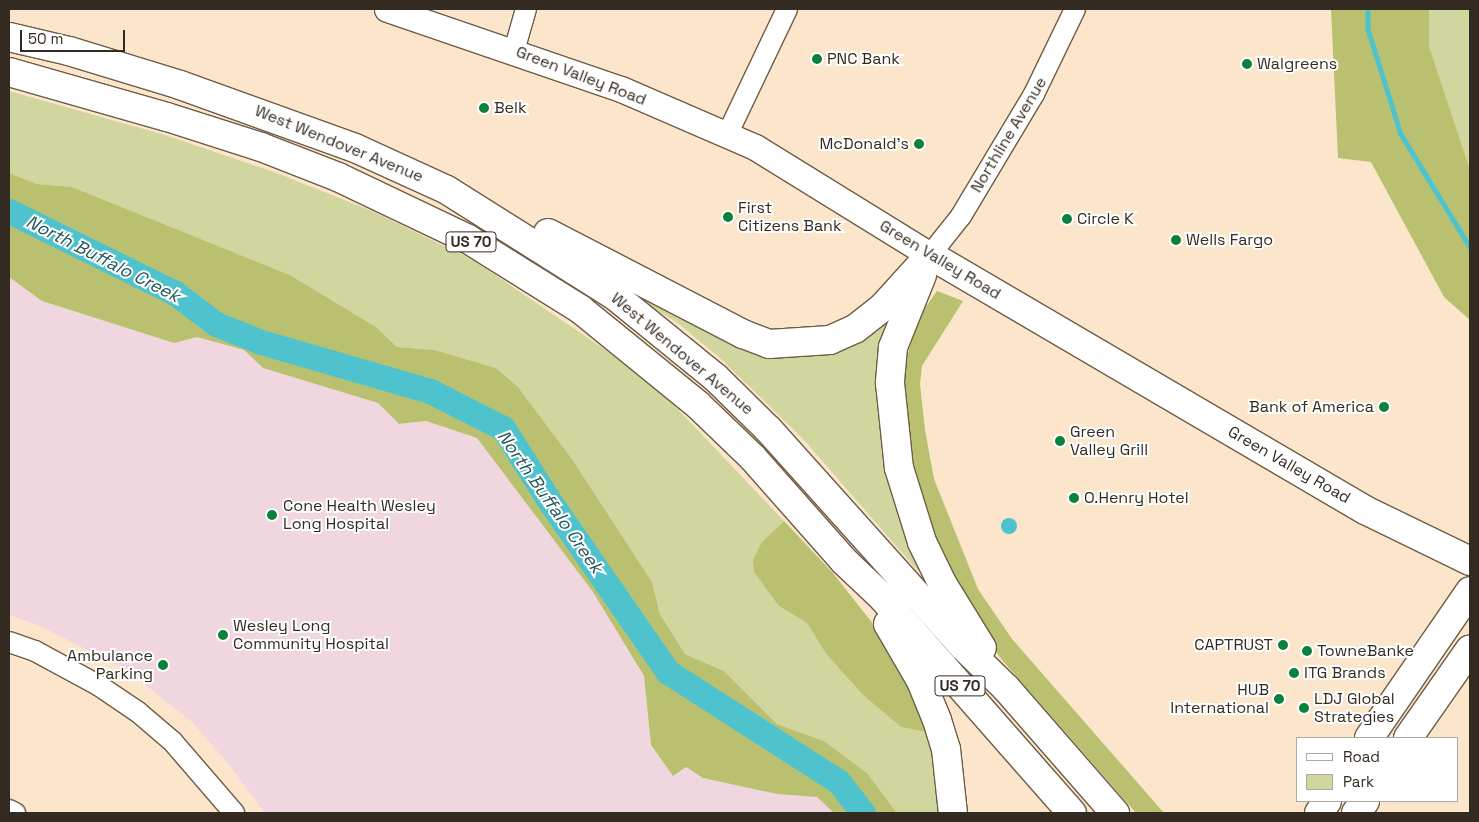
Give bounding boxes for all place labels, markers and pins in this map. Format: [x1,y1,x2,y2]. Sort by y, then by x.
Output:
place label: PNC Bank [827,49,900,69]
marker: PNC Bank [811,53,823,65]
place label: Walgreens [1257,54,1337,74]
marker: Walgreens [1241,58,1253,70]
place label: Belk [494,98,527,118]
marker: Belk [478,102,490,114]
place label: McDonald's [819,134,909,154]
marker: McDonald's [913,138,925,150]
place label: First Citizens Bank [738,198,842,236]
place label: Circle K [1077,209,1134,229]
marker: First Citizens Bank [722,211,734,223]
marker: Circle K [1061,213,1073,225]
place label: Wells Fargo [1186,230,1273,250]
marker: Wells Fargo [1170,234,1182,246]
place label: Bank of America [1249,397,1374,417]
marker: Bank of America [1378,401,1390,413]
place label: Green Valley Grill [1070,422,1148,460]
marker: Green Valley Grill [1054,435,1066,447]
place label: O.Henry Hotel [1084,488,1189,508]
marker: O.Henry Hotel [1068,492,1080,504]
place label: Cone Health Wesley Long Hospital [283,496,436,534]
marker: Cone Health Wesley Long Hospital [265,508,279,522]
place label: Wesley Long Community Hospital [233,616,389,654]
marker: Wesley Long Community Hospital [217,629,229,641]
place label: CAPTRUST [1194,635,1273,655]
marker: CAPTRUST [1277,639,1289,651]
place label: TowneBanke [1317,641,1414,661]
marker: TowneBanke [1301,645,1313,657]
place label: Ambulance Parking [67,646,153,684]
marker: Ambulance Parking [157,659,169,671]
place label: ITG Brands [1304,663,1386,683]
marker: ITG Brands [1288,667,1300,679]
place label: HUB International [1170,680,1269,718]
place label: LDJ Global Strategies [1314,689,1395,727]
marker: HUB International [1273,693,1285,705]
marker: LDJ Global Strategies [1298,702,1310,714]

